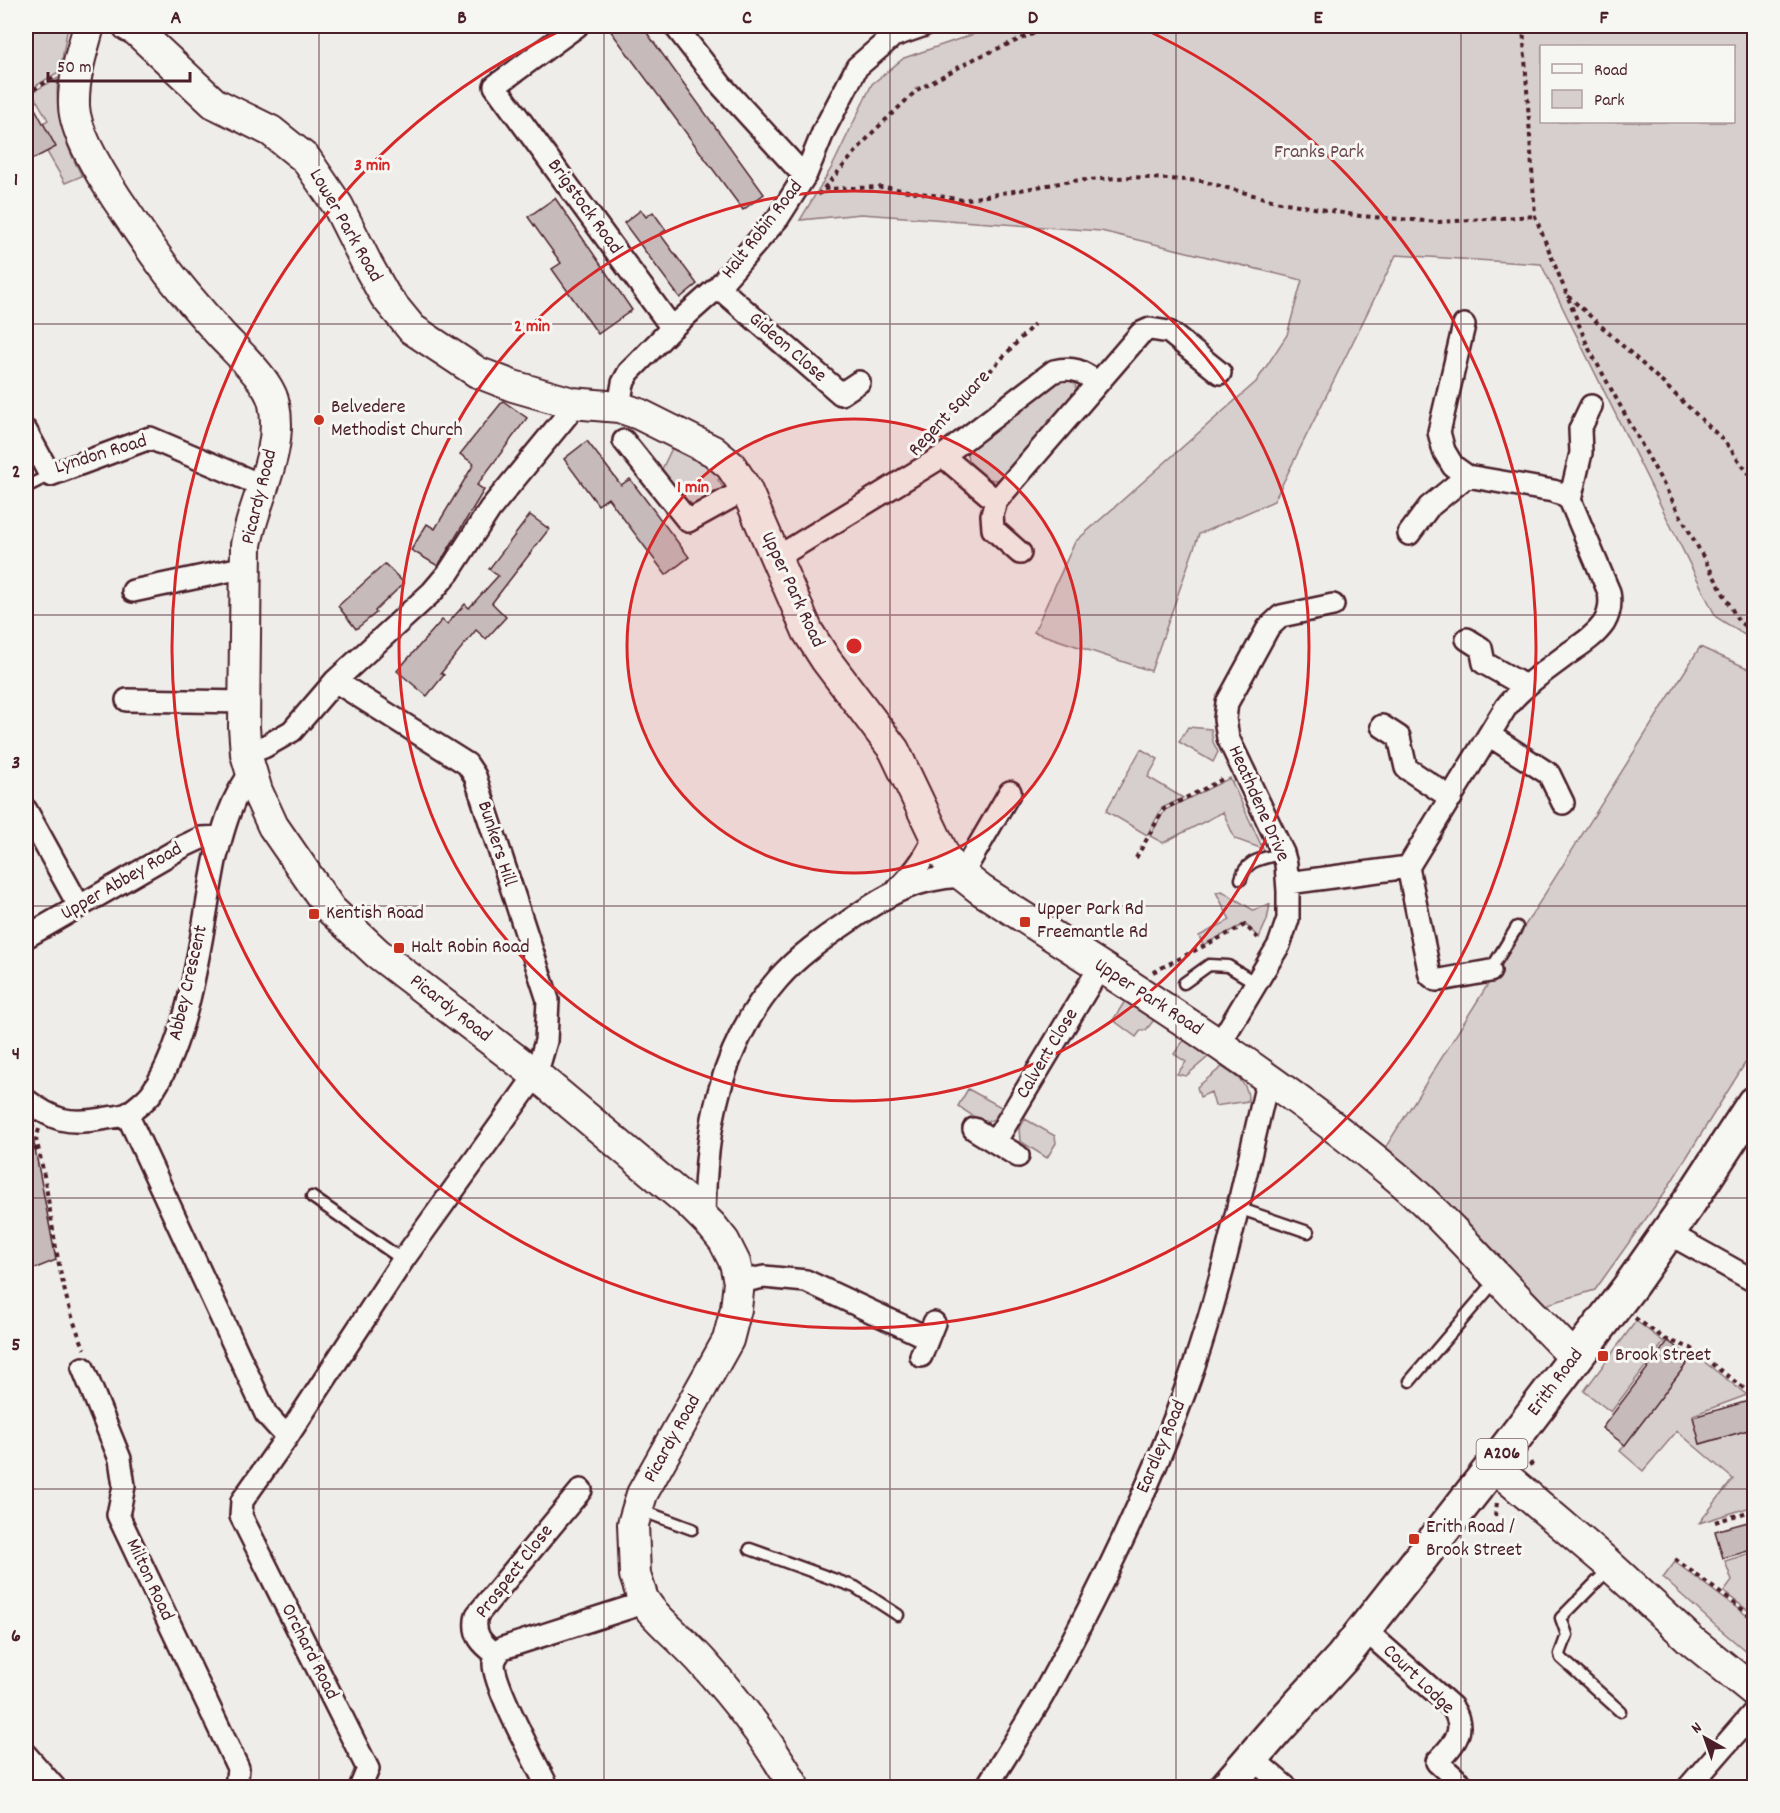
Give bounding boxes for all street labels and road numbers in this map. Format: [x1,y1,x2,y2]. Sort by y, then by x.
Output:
street label: Brigstock Road [540,153,628,261]
street label: Lower Park Road [301,164,389,288]
street label: Halt Robin Road [715,175,811,285]
street label: Gideon Close [742,306,832,390]
street label: Regent Square [903,364,998,463]
street label: Lyndon Road [51,428,151,482]
street label: Picardy Road [235,447,285,547]
street label: Upper Park Road [753,527,831,653]
street label: Heathdene Drive [1220,742,1296,867]
street label: Bunkers Hill [469,798,523,890]
street label: Upper Abbey Road [56,836,188,928]
street label: Abbey Crescent [162,923,216,1043]
street label: Upper Park Road [1088,952,1208,1044]
street label: Picardy Road [403,968,497,1050]
street label: Calvert Close [1010,1003,1086,1105]
street label: Erith Road [1521,1343,1591,1423]
street label: Picardy Road [637,1390,709,1488]
street label: Eardley Road [1130,1396,1194,1498]
road number: A206 [1476,1439,1528,1469]
street label: Prospect Close [469,1519,561,1625]
street label: Milton Road [118,1534,180,1626]
street label: Orchard Road [273,1599,345,1705]
street label: Court Lodge [1376,1638,1461,1722]

